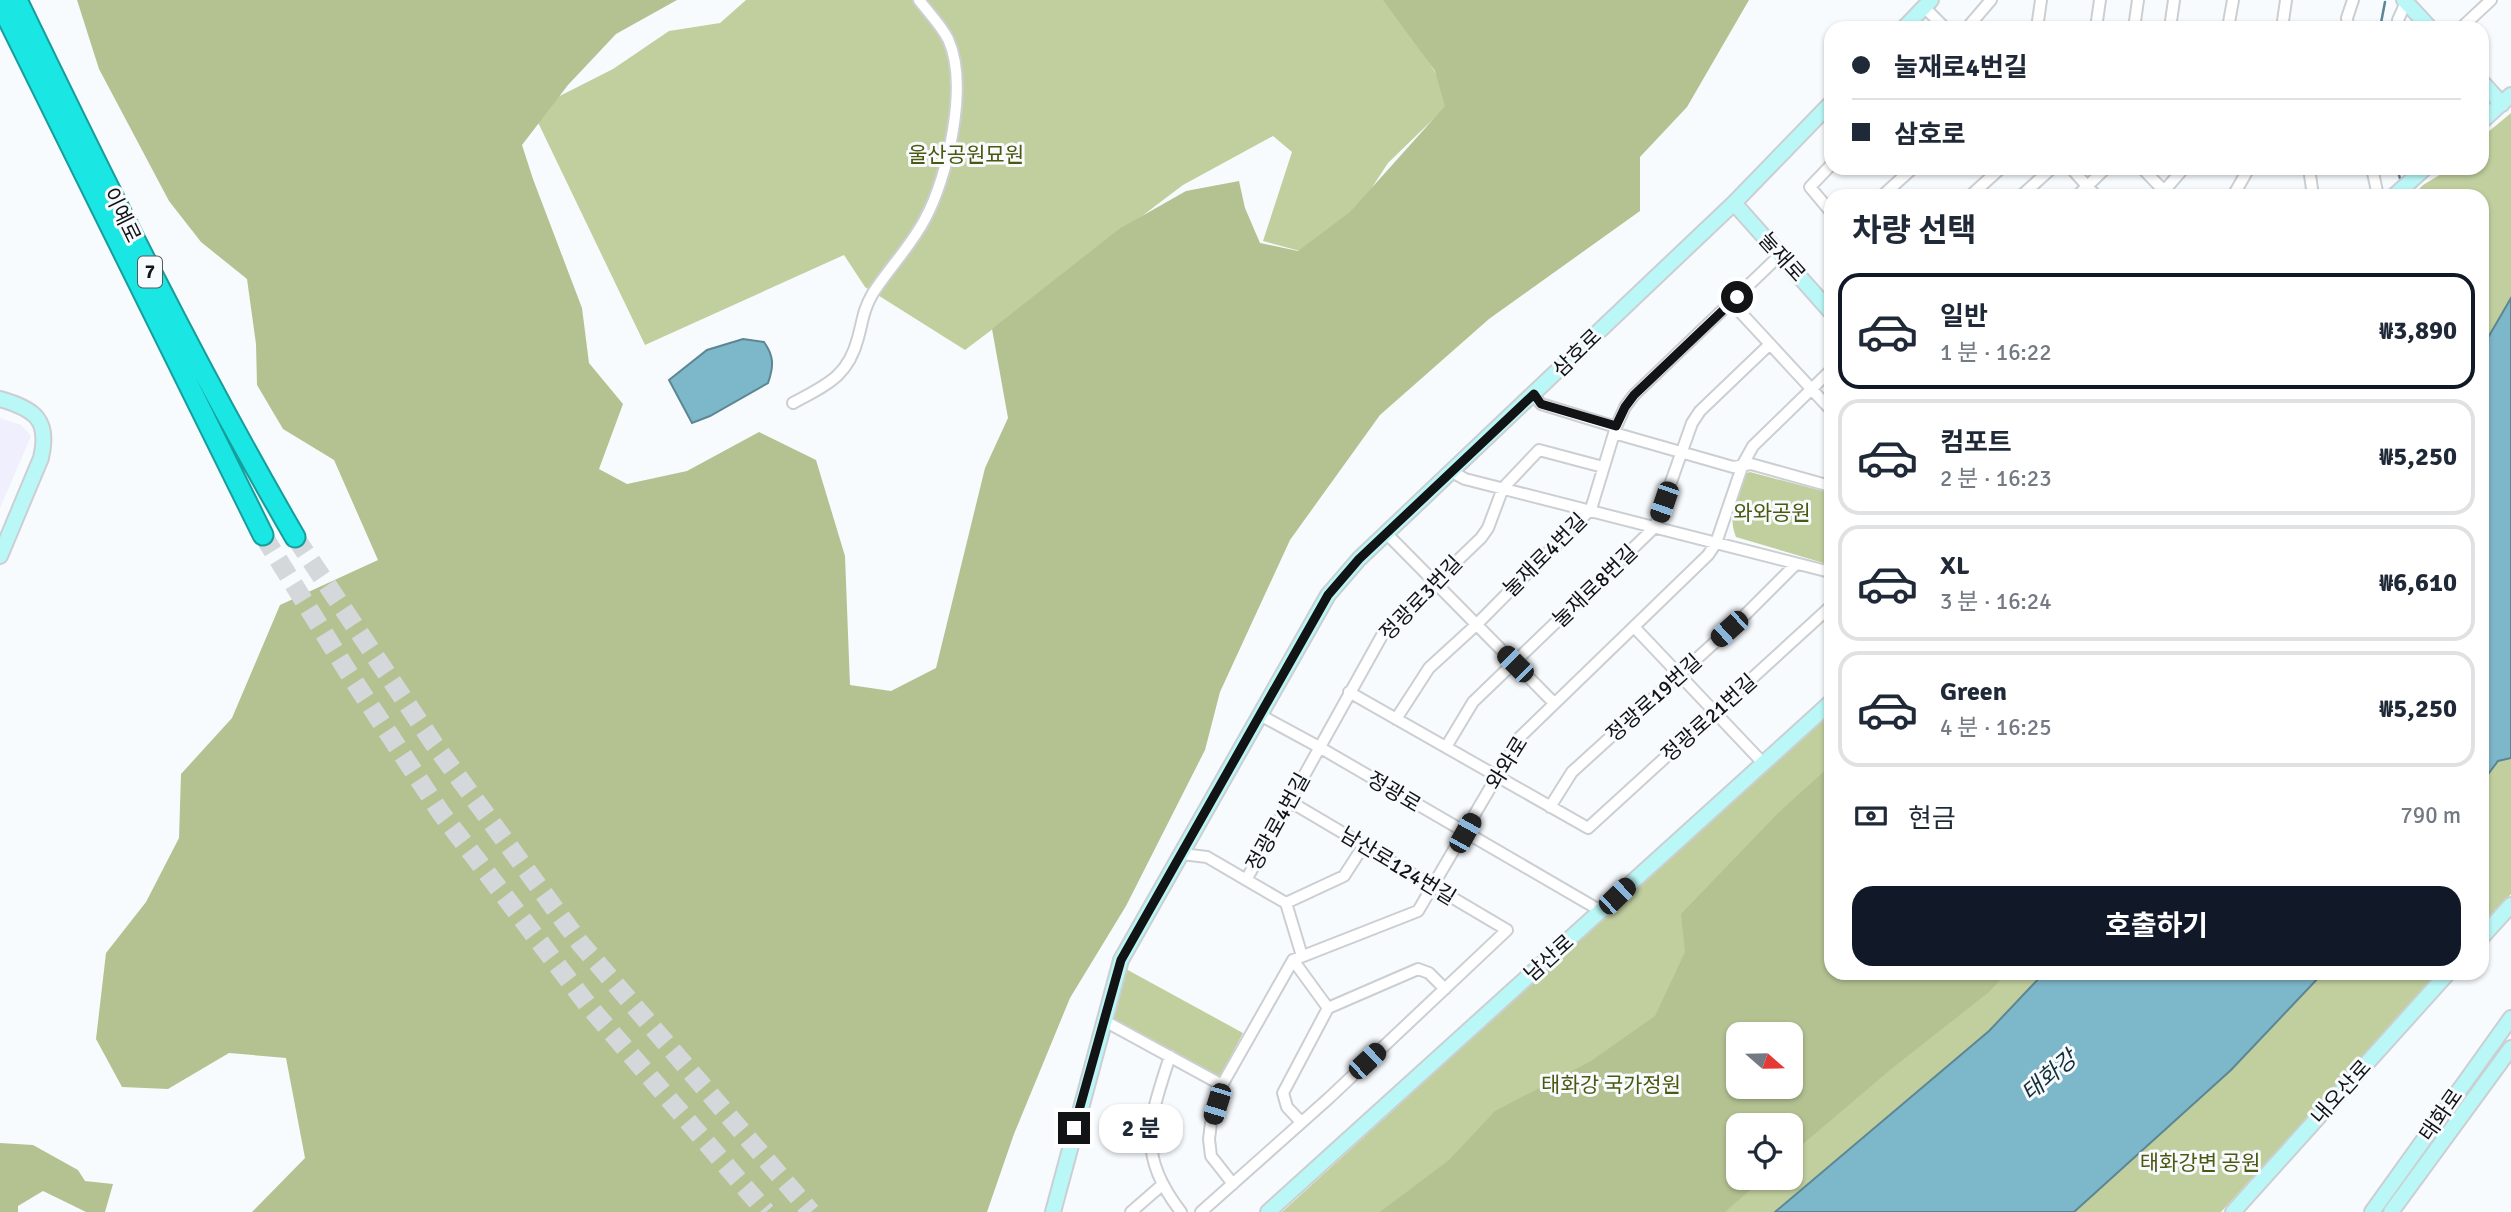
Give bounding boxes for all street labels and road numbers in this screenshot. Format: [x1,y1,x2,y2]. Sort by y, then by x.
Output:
street label: 이예로 [98,183,146,247]
street label: 눌재로 [1753,227,1811,287]
road number: 7 [138,256,162,288]
street label: 삼호로 [1547,324,1607,382]
street label: 눌재로4번길 [1498,508,1592,602]
street label: 눌재로8번길 [1547,539,1643,633]
street label: 정광로3번길 [1374,550,1468,646]
street label: 정광로19번길 [1601,648,1707,748]
street label: 정광로21번길 [1656,668,1762,768]
street label: 와와로 [1481,732,1533,794]
street label: 정광로 [1362,766,1426,818]
street label: 정광로4번길 [1240,768,1316,876]
street label: 남산로124번길 [1335,821,1461,911]
street label: 남산로 [1519,929,1579,987]
street label: 내오산로 [2305,1055,2377,1129]
street label: 태화로 [2414,1084,2468,1146]

